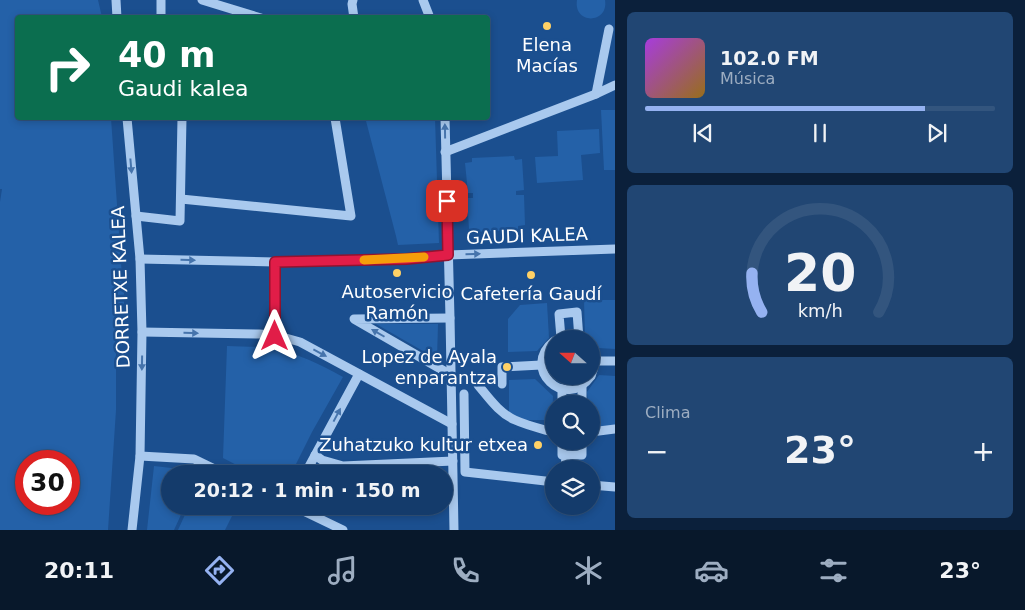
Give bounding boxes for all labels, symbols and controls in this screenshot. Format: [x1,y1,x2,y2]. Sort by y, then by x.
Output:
marker: Elena Macías [541,20,553,32]
place label: Elena Macías [516,34,578,76]
icon: right [35,35,100,100]
text: 40 m [118,35,215,75]
text: 102.0 FM [720,47,819,69]
text: Música [720,69,775,88]
text: Gaudi kalea [118,76,249,101]
icon: previous [689,119,717,147]
icon: pause [806,119,834,147]
icon: next [923,119,951,147]
one-way arrow [441,123,449,139]
one-way arrow [127,158,135,174]
pin [426,180,468,222]
icon: arrive [433,187,461,215]
street label: DORRETXE KALEA [107,205,134,369]
street label: GAUDI KALEA [466,223,589,248]
text: 20 [784,243,856,303]
one-way arrow [465,250,481,258]
one-way arrow [181,256,197,264]
marker: Autoservicio Ramón [391,267,403,279]
marker: Cafetería Gaudí [525,269,537,281]
place label: Autoservicio Ramón [341,281,453,323]
place label: Cafetería Gaudí [460,283,603,304]
text: km/h [797,300,843,321]
position arrow [248,309,300,361]
one-way arrow [183,329,199,337]
one-way arrow [372,329,385,338]
north arrow [545,330,600,385]
map controls [545,330,600,515]
place label: Lopez de Ayala enparantza [362,346,497,388]
one-way arrow [313,349,327,357]
one-way arrow [137,355,145,371]
marker: Lopez de Ayala enparantza [501,361,513,373]
button: search [545,395,600,450]
text: Clima [645,403,690,422]
one-way arrow [333,407,341,422]
text: 23° [784,428,856,472]
place label: Zuhatzuko kultur etxea [319,434,528,455]
text: − [645,435,668,468]
text: + [972,435,995,468]
marker: Zuhatzuko kultur etxea [532,439,544,451]
speed limit sign: 30 [15,450,80,515]
button: layers [545,460,600,515]
text: 20:12 · 1 min · 150 m [193,479,421,501]
icon: directions [202,553,237,588]
icon: music [325,553,360,588]
icon: phone [448,553,483,588]
icon: climate [571,553,606,588]
icon: car [694,553,729,588]
icon: filters [816,553,851,588]
text: 20:11 [44,558,114,583]
text: 23° [939,558,981,583]

